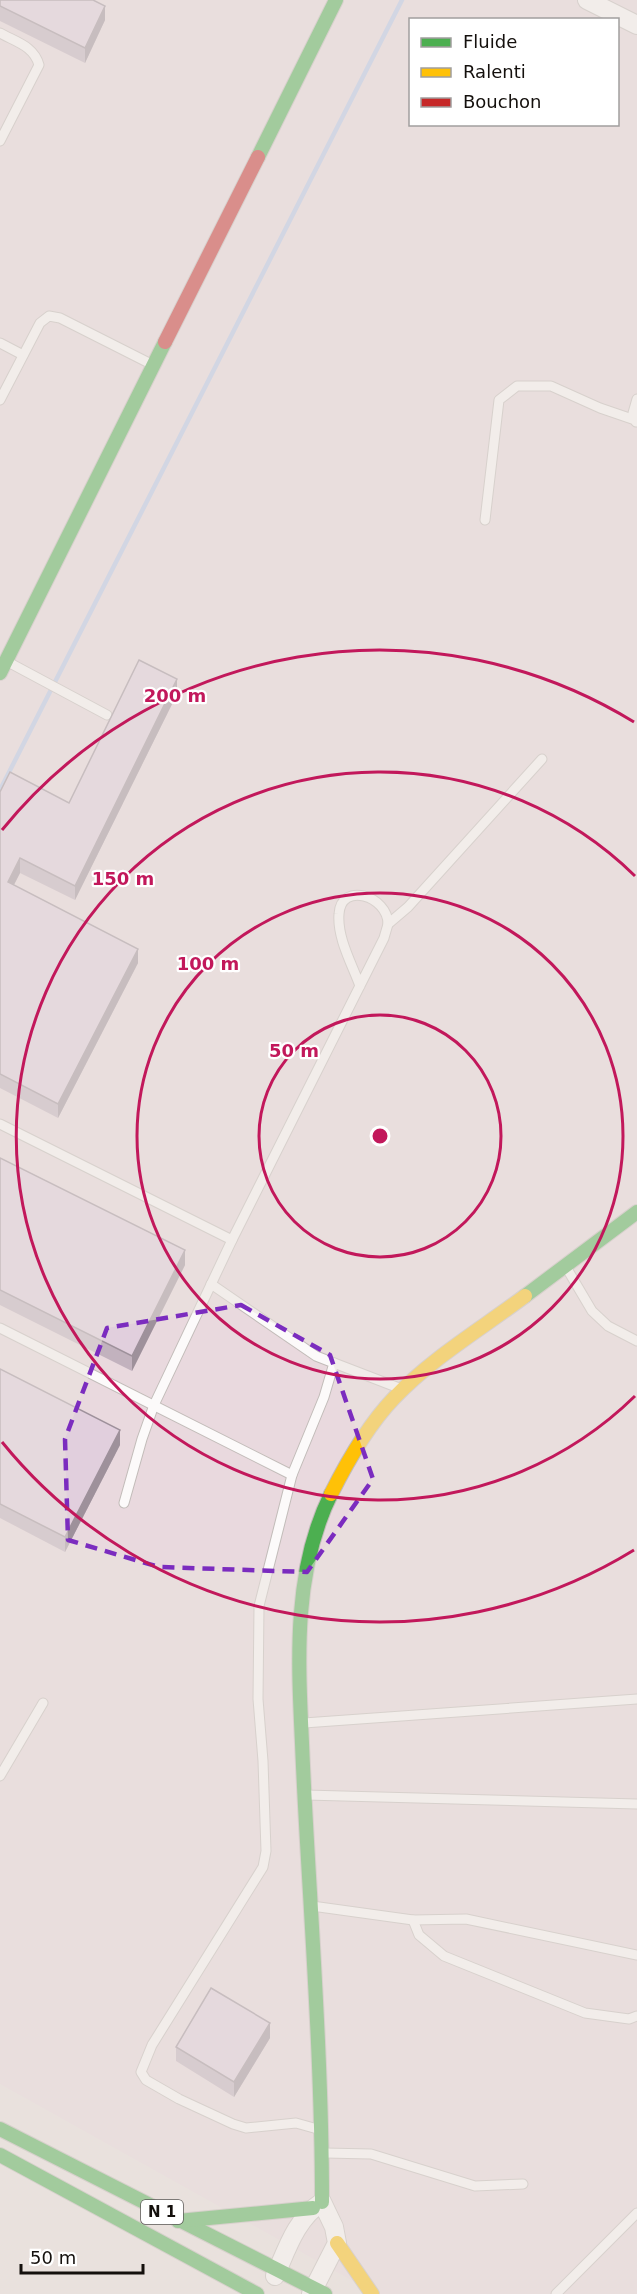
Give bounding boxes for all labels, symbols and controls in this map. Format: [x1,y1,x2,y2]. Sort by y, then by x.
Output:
legend [409,18,619,126]
text: Fluide [463,31,517,52]
text: Ralenti [463,61,526,82]
text: Bouchon [463,91,542,112]
text: 200 m [144,685,206,706]
text: 150 m [92,868,154,889]
text: 100 m [177,953,239,974]
text: 50 m [269,1040,319,1061]
centre of rings [370,1126,390,1146]
road number: N 1 [141,2200,183,2224]
scale bar [21,2237,142,2275]
text: 50 m [30,2247,76,2268]

